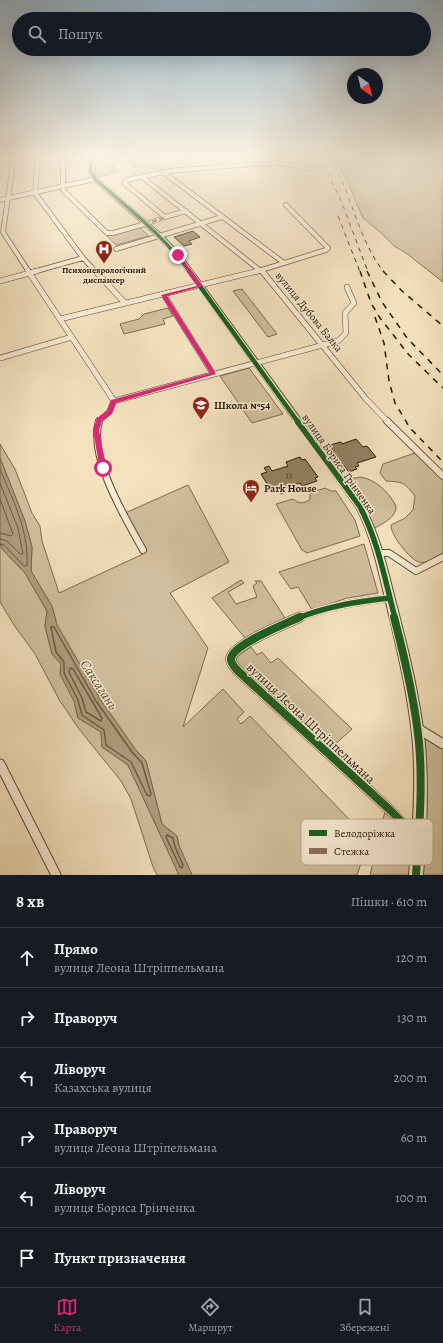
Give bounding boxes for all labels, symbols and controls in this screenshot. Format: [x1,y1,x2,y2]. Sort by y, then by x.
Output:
search box [12,12,431,56]
icon: search [26,23,48,45]
text: Пошук [58,24,103,44]
north arrow [347,68,383,104]
hospital icon: Психоневрологічний диспансер [94,239,114,264]
route end [169,246,187,264]
place label: Психоневрологічний диспансер [62,264,147,286]
street label: вулиця Дубова Балка [272,269,347,356]
school or university icon: Школа №54 [191,395,211,420]
place label: Школа №54 [214,398,270,413]
street label: вулиця Бориса Грінченка [299,411,380,518]
route start [94,459,112,477]
house number: 13 [286,469,293,481]
hotel icon: Park House [241,478,261,503]
place label: Park House [264,481,317,496]
water label: Саксагань [76,656,122,714]
street label: вулиця Леона Штріппельмана [243,659,379,787]
legend [301,819,433,865]
text: Велодоріжка [334,826,396,841]
text: Стежка [334,844,370,859]
text: 8 хв [16,890,44,913]
text: Пішки · 610 m [351,893,427,910]
text: Прямо [54,939,98,959]
icon: ahead [16,947,38,969]
text: 120 m [396,949,427,966]
text: вулиця Леона Штріппельмана [54,959,224,976]
icon: right [16,1007,38,1029]
text: Праворуч [54,1008,117,1028]
text: 130 m [397,1009,427,1026]
text: Ліворуч [54,1059,106,1079]
icon: left [16,1067,38,1089]
text: 200 m [394,1069,427,1086]
text: Казахська вулиця [54,1079,152,1096]
text: Праворуч [54,1119,117,1139]
icon: right [16,1127,38,1149]
text: 60 m [401,1129,427,1146]
text: вулиця Леона Штріпельмана [54,1139,217,1156]
text: Ліворуч [54,1179,106,1199]
icon: left [16,1187,38,1209]
text: 100 m [395,1189,427,1206]
text: вулиця Бориса Грінченка [54,1199,195,1216]
icon: arrive [16,1247,38,1269]
text: Пункт призначення [54,1248,186,1268]
tab: Карта [53,1296,81,1335]
tab: Маршрут [188,1296,233,1335]
tab: Збережені [340,1296,390,1335]

